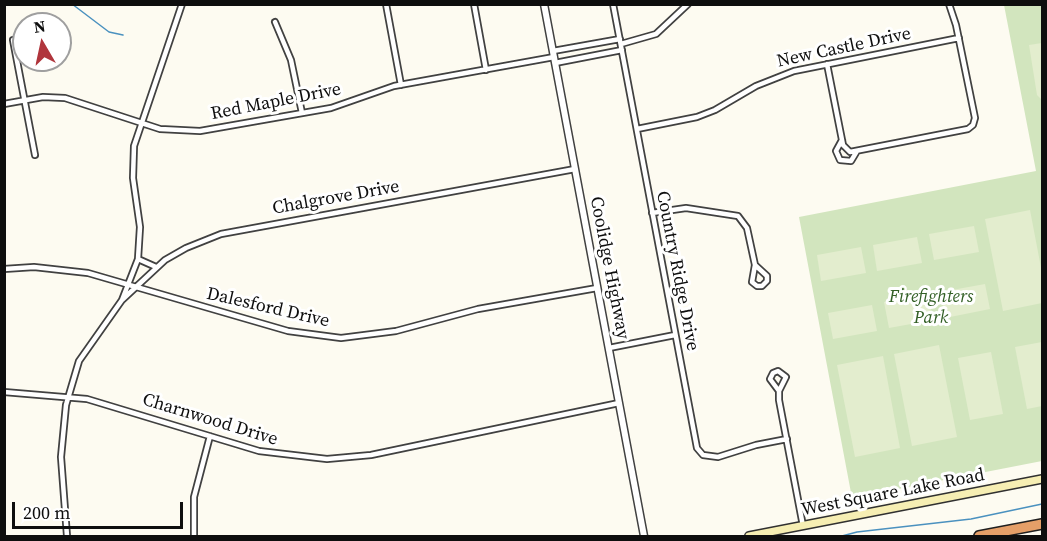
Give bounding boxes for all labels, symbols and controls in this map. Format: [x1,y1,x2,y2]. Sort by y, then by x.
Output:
north arrow [12,12,72,72]
text: N [32,14,47,38]
street label: New Castle Drive [775,23,913,73]
street label: Red Maple Drive [209,79,343,125]
street label: Chalgrove Drive [271,176,401,220]
street label: Country Ridge Drive [651,189,703,353]
street label: Coolidge Highway [585,195,633,341]
street label: Dalesford Drive [204,283,332,333]
park label: Firefighters Park [889,286,973,328]
street label: Charnwood Drive [140,389,280,451]
street label: West Square Lake Road [800,465,986,521]
scale bar [15,490,186,528]
text: 200 m [23,500,70,525]

